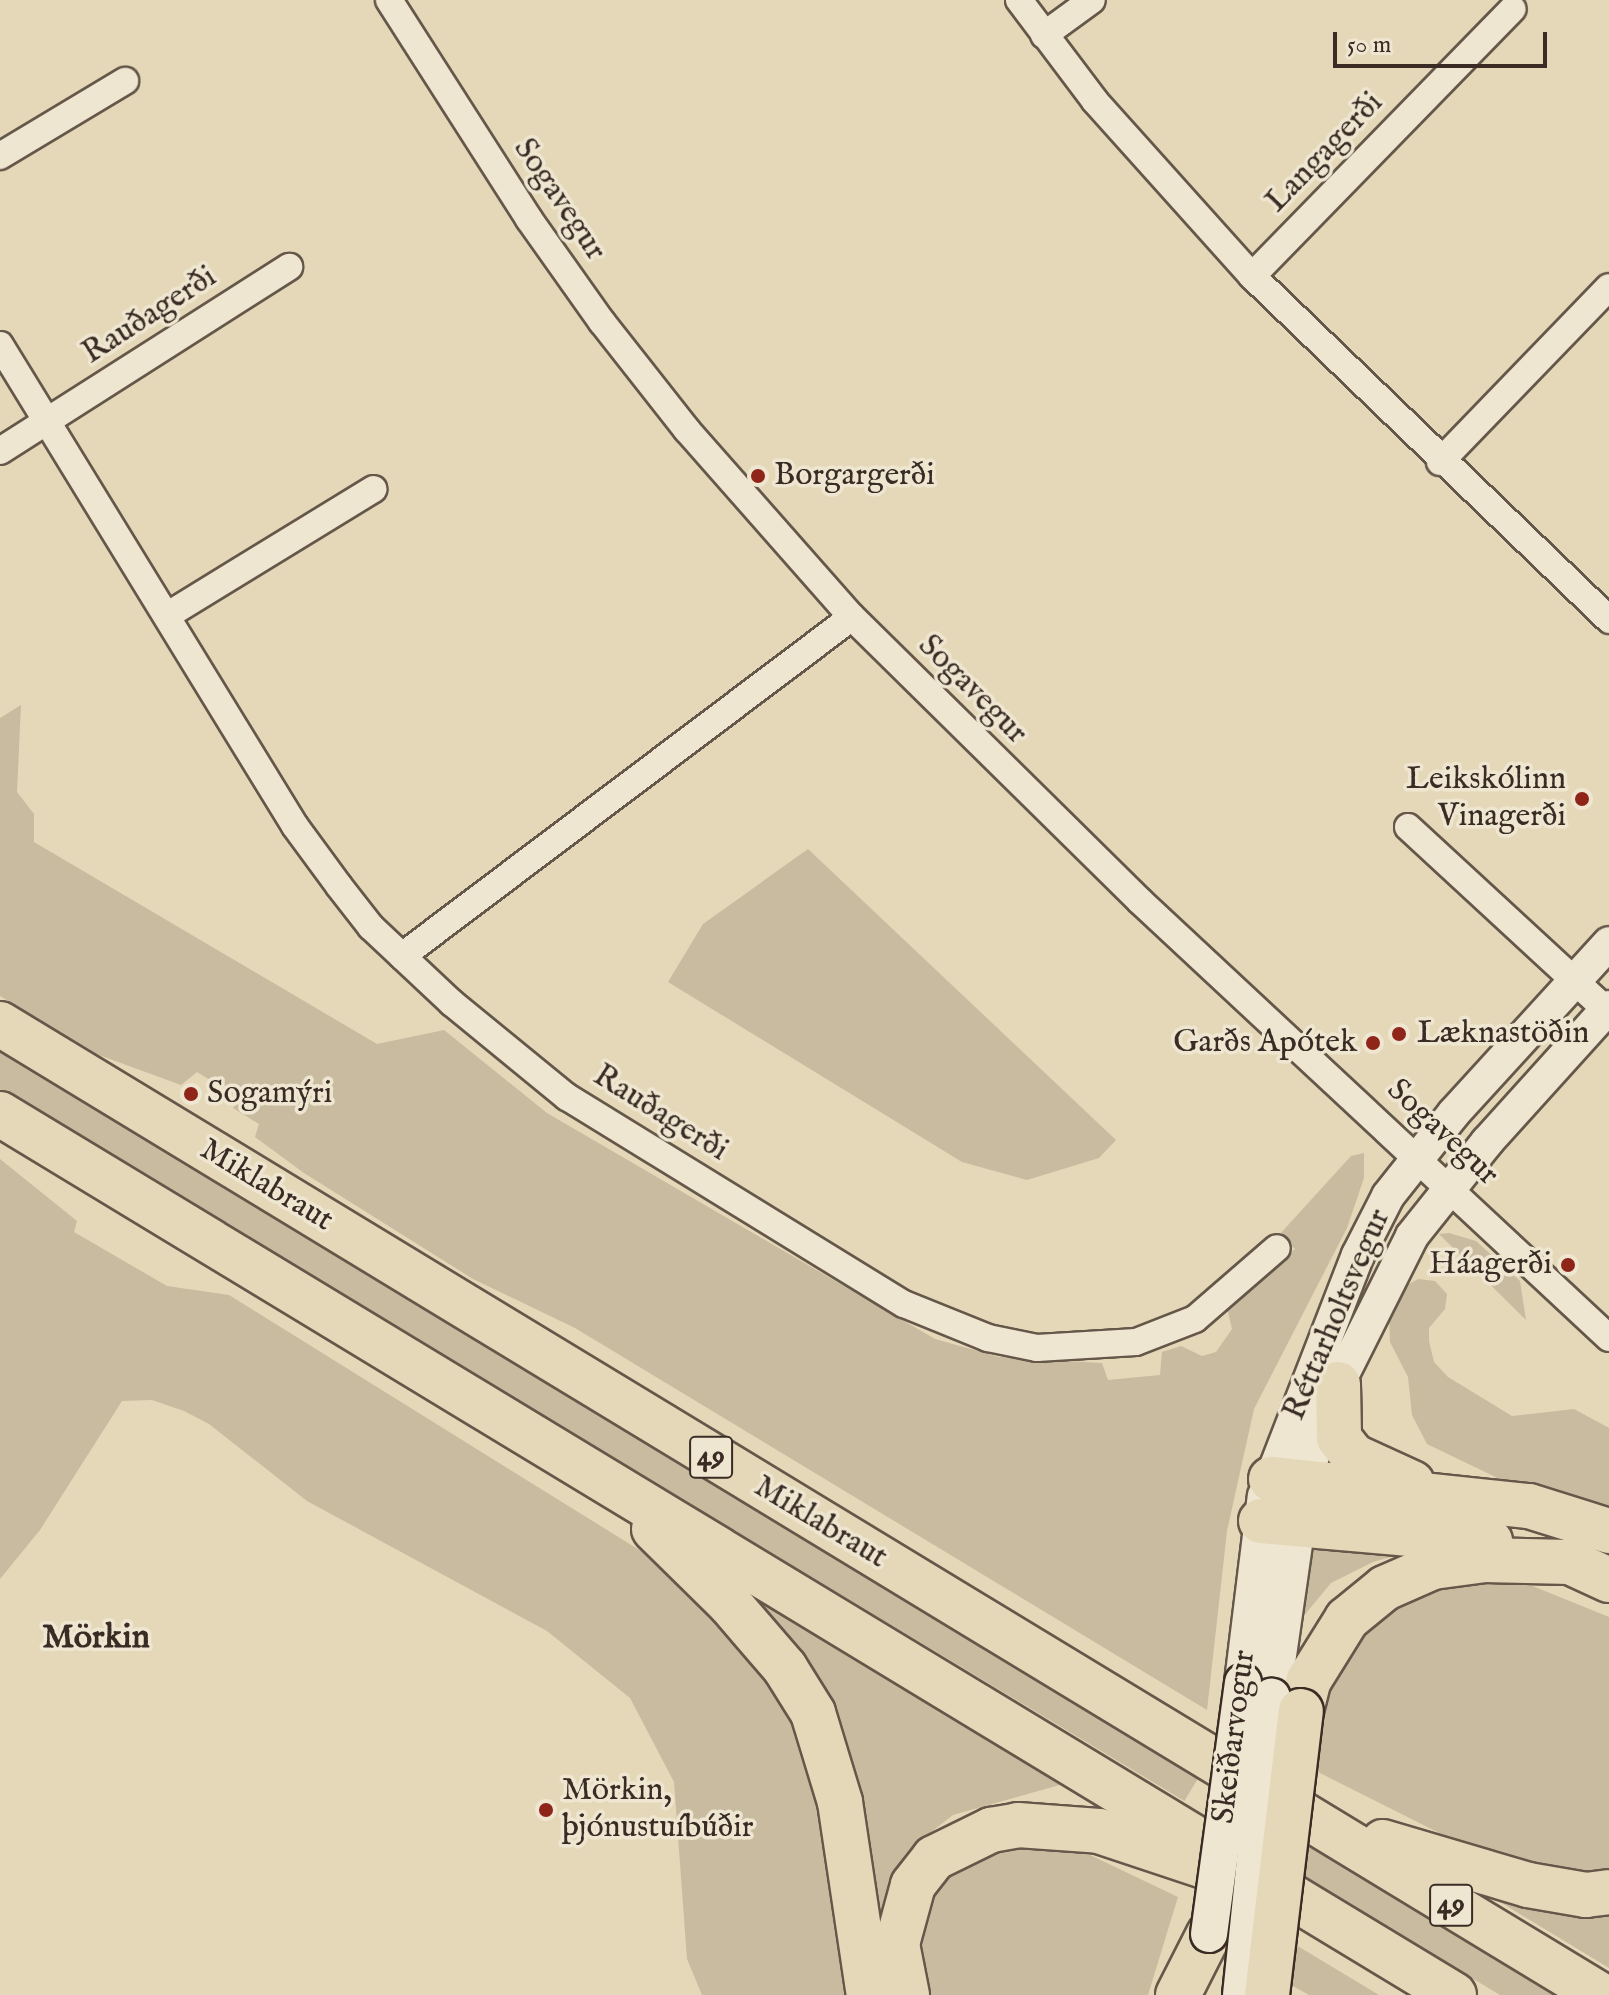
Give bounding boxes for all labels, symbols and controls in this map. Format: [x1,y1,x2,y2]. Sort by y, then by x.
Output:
scale bar [1337,16,1551,66]
text: 50 m [1347,30,1391,61]
street label: Langagerði [1258,85,1392,221]
street label: Sogavegur [504,132,614,268]
street label: Rauðagerði [76,259,224,373]
place label: Borgargerði [774,457,935,495]
marker: Borgargerði [749,467,767,485]
street label: Sogavegur [909,627,1035,753]
place label: Leikskólinn Vinagerði [1406,762,1566,837]
marker: Leikskólinn Vinagerði [1573,790,1591,808]
place label: Læknastöðin [1417,1015,1589,1053]
marker: Læknastöðin [1388,1023,1410,1045]
place label: Garðs Apótek [1173,1024,1357,1062]
marker: Garðs Apótek [1364,1034,1382,1052]
street label: Rauðagerði [585,1057,735,1171]
street label: Sogavegur [1378,1072,1506,1194]
place label: Sogamýri [207,1075,332,1113]
marker: Sogamýri [182,1085,200,1103]
street label: Miklabraut [192,1131,340,1241]
street label: Réttarholtsvegur [1276,1204,1400,1426]
place label: Háagerði [1429,1246,1552,1284]
marker: Háagerði [1559,1256,1577,1274]
road number: 49 [689,1431,733,1483]
street label: Miklabraut [746,1468,894,1578]
district label: Mörkin [42,1618,150,1658]
street label: Skeiðarvogur [1205,1648,1265,1826]
place label: Mörkin, þjónustuíbúðir [562,1773,754,1848]
marker: Mörkin, þjónustuíbúðir [537,1801,555,1819]
road number: 49 [1429,1879,1473,1931]

